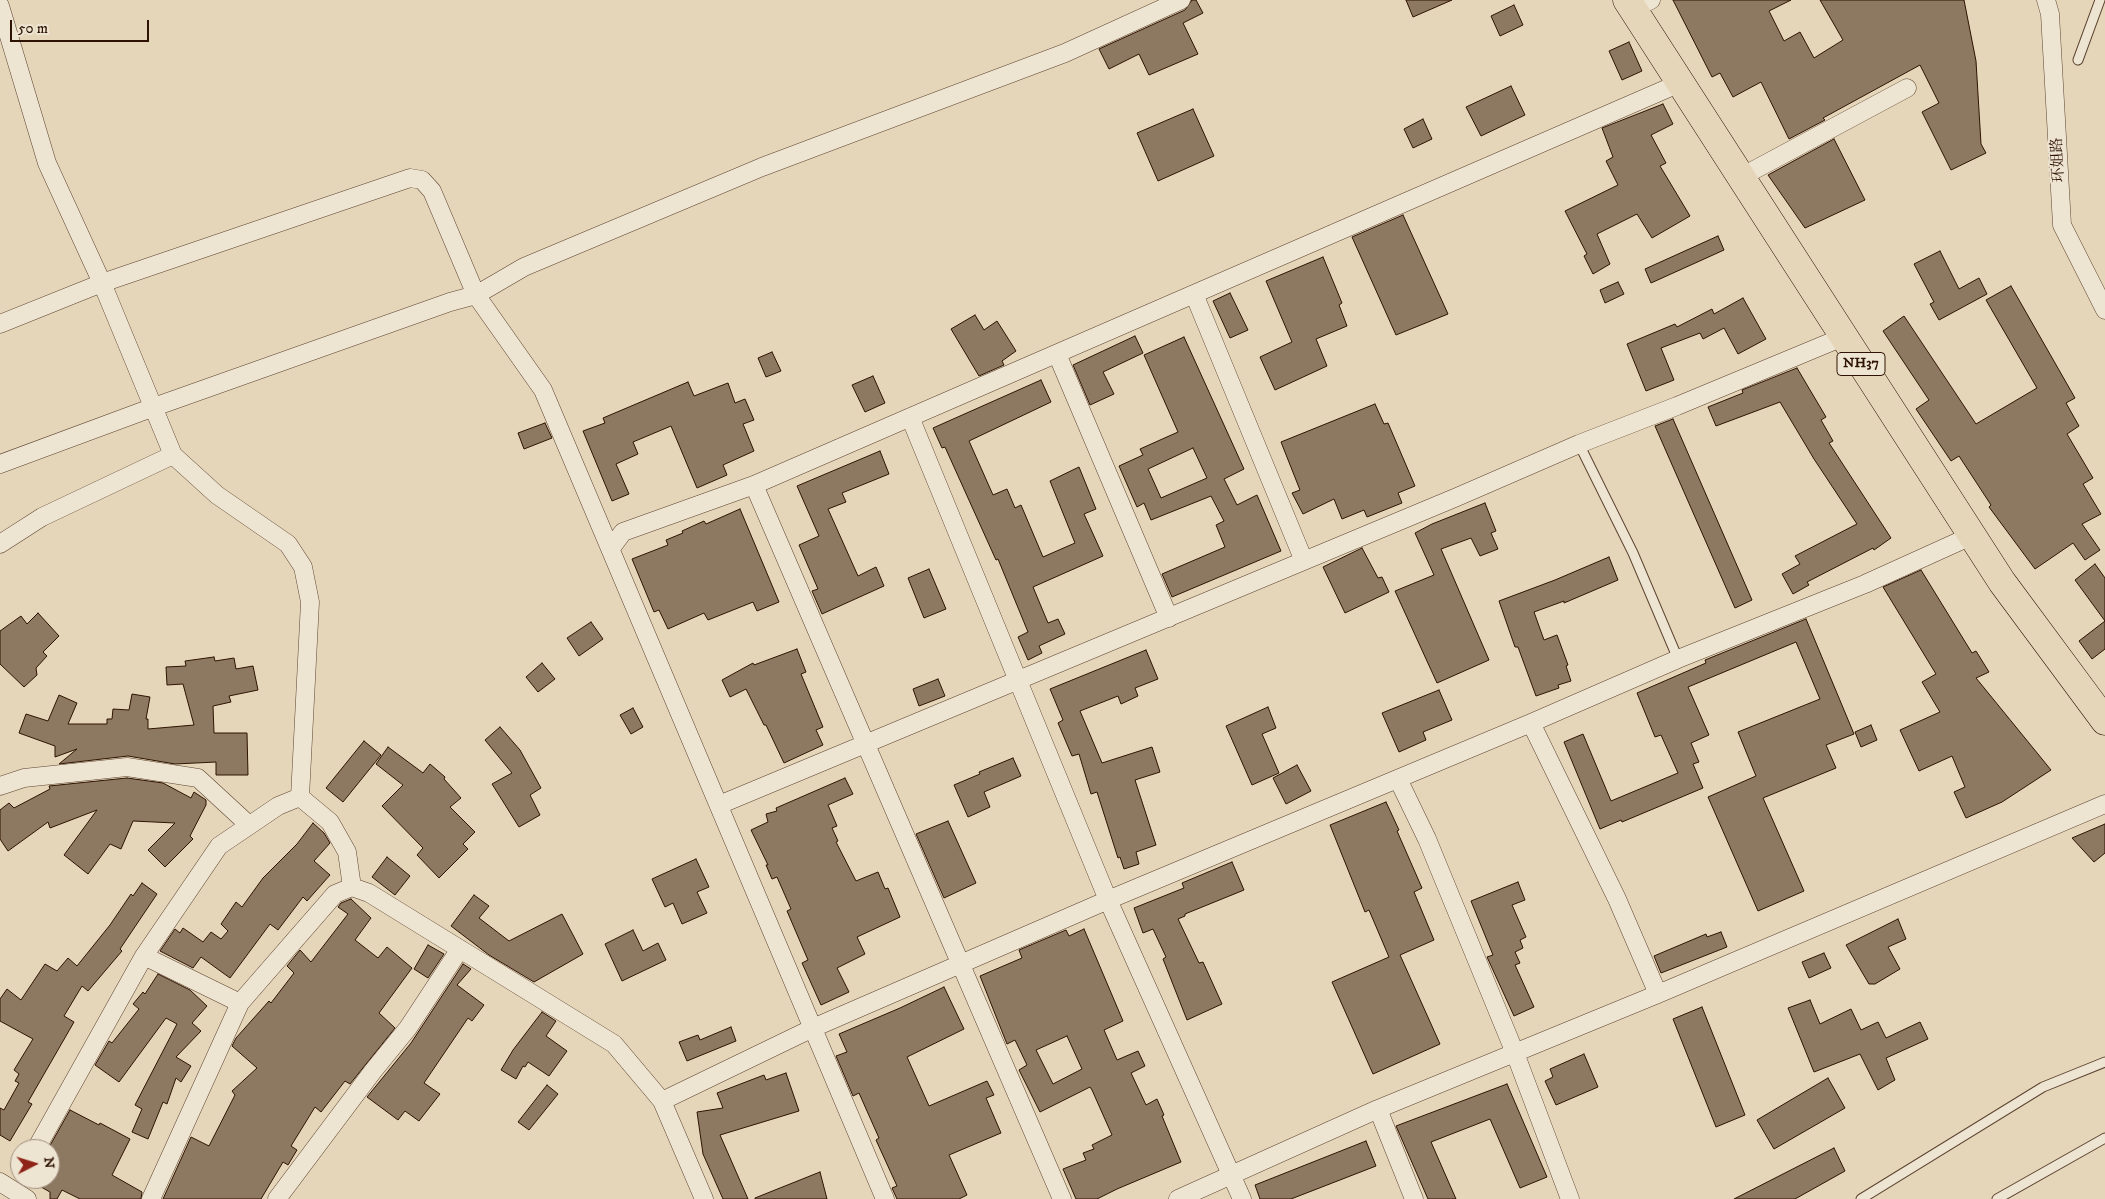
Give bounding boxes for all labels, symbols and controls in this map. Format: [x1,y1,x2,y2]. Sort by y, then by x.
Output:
scale bar [12,10,151,42]
text: 50 m [18,19,48,38]
street label: 环姐路 [2049,137,2069,183]
road number: NH37 [1837,352,1885,376]
north arrow [10,1139,60,1189]
text: N [39,1156,58,1169]

